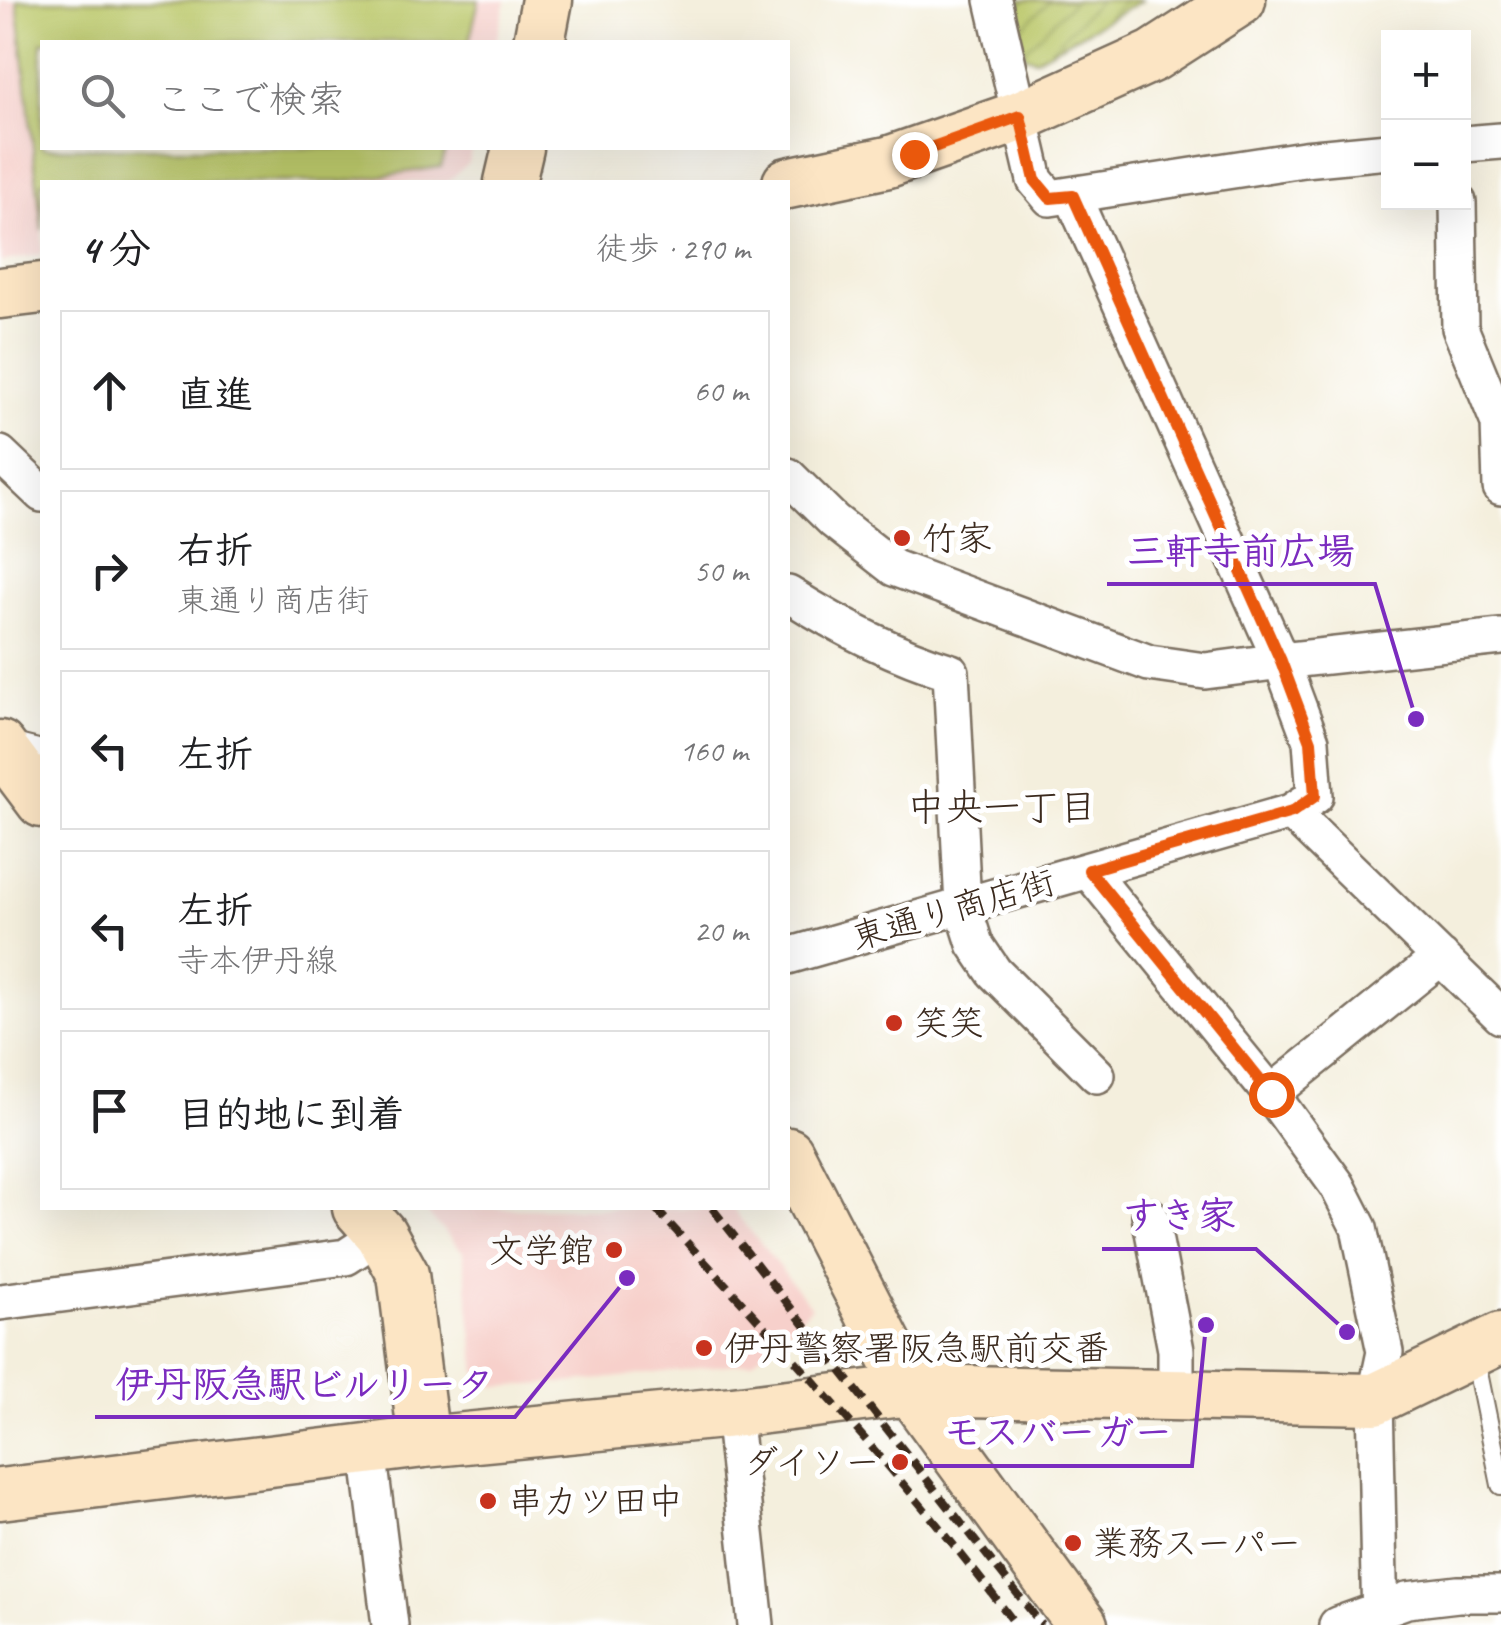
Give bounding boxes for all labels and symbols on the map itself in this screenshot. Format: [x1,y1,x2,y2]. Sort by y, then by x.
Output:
route end [892,132,938,178]
place label: 竹家 [922,516,992,561]
callout: 三軒寺前広場 [1107,516,1375,584]
marker: 竹家 [891,527,913,549]
text: 三軒寺前広場 [1127,528,1355,575]
district label: 中央一丁目 [907,784,1097,831]
street label: 東通り商店街 [846,859,1060,960]
place label: 笑笑 [914,1001,984,1046]
marker: 笑笑 [883,1012,905,1034]
route start [1249,1072,1295,1118]
callout: すき家 [1102,1181,1256,1249]
text: すき家 [1122,1192,1236,1239]
place label: 文学館 [489,1228,594,1273]
marker: 文学館 [603,1239,625,1261]
place label: 伊丹警察署阪急駅前交番 [724,1326,1109,1371]
marker: 伊丹警察署阪急駅前交番 [693,1337,715,1359]
callout: 伊丹阪急駅ビルリータ [95,1349,515,1417]
text: 伊丹阪急駅ビルリータ [115,1361,495,1408]
callout: モスバーガー [924,1398,1192,1466]
text: モスバーガー [944,1409,1172,1456]
place label: ダイソー [743,1440,880,1485]
marker: ダイソー [889,1451,911,1473]
place label: 串カツ田中 [508,1479,683,1524]
marker: 串カツ田中 [477,1490,499,1512]
place label: 業務スーパー [1093,1521,1302,1566]
marker: 業務スーパー [1062,1532,1084,1554]

